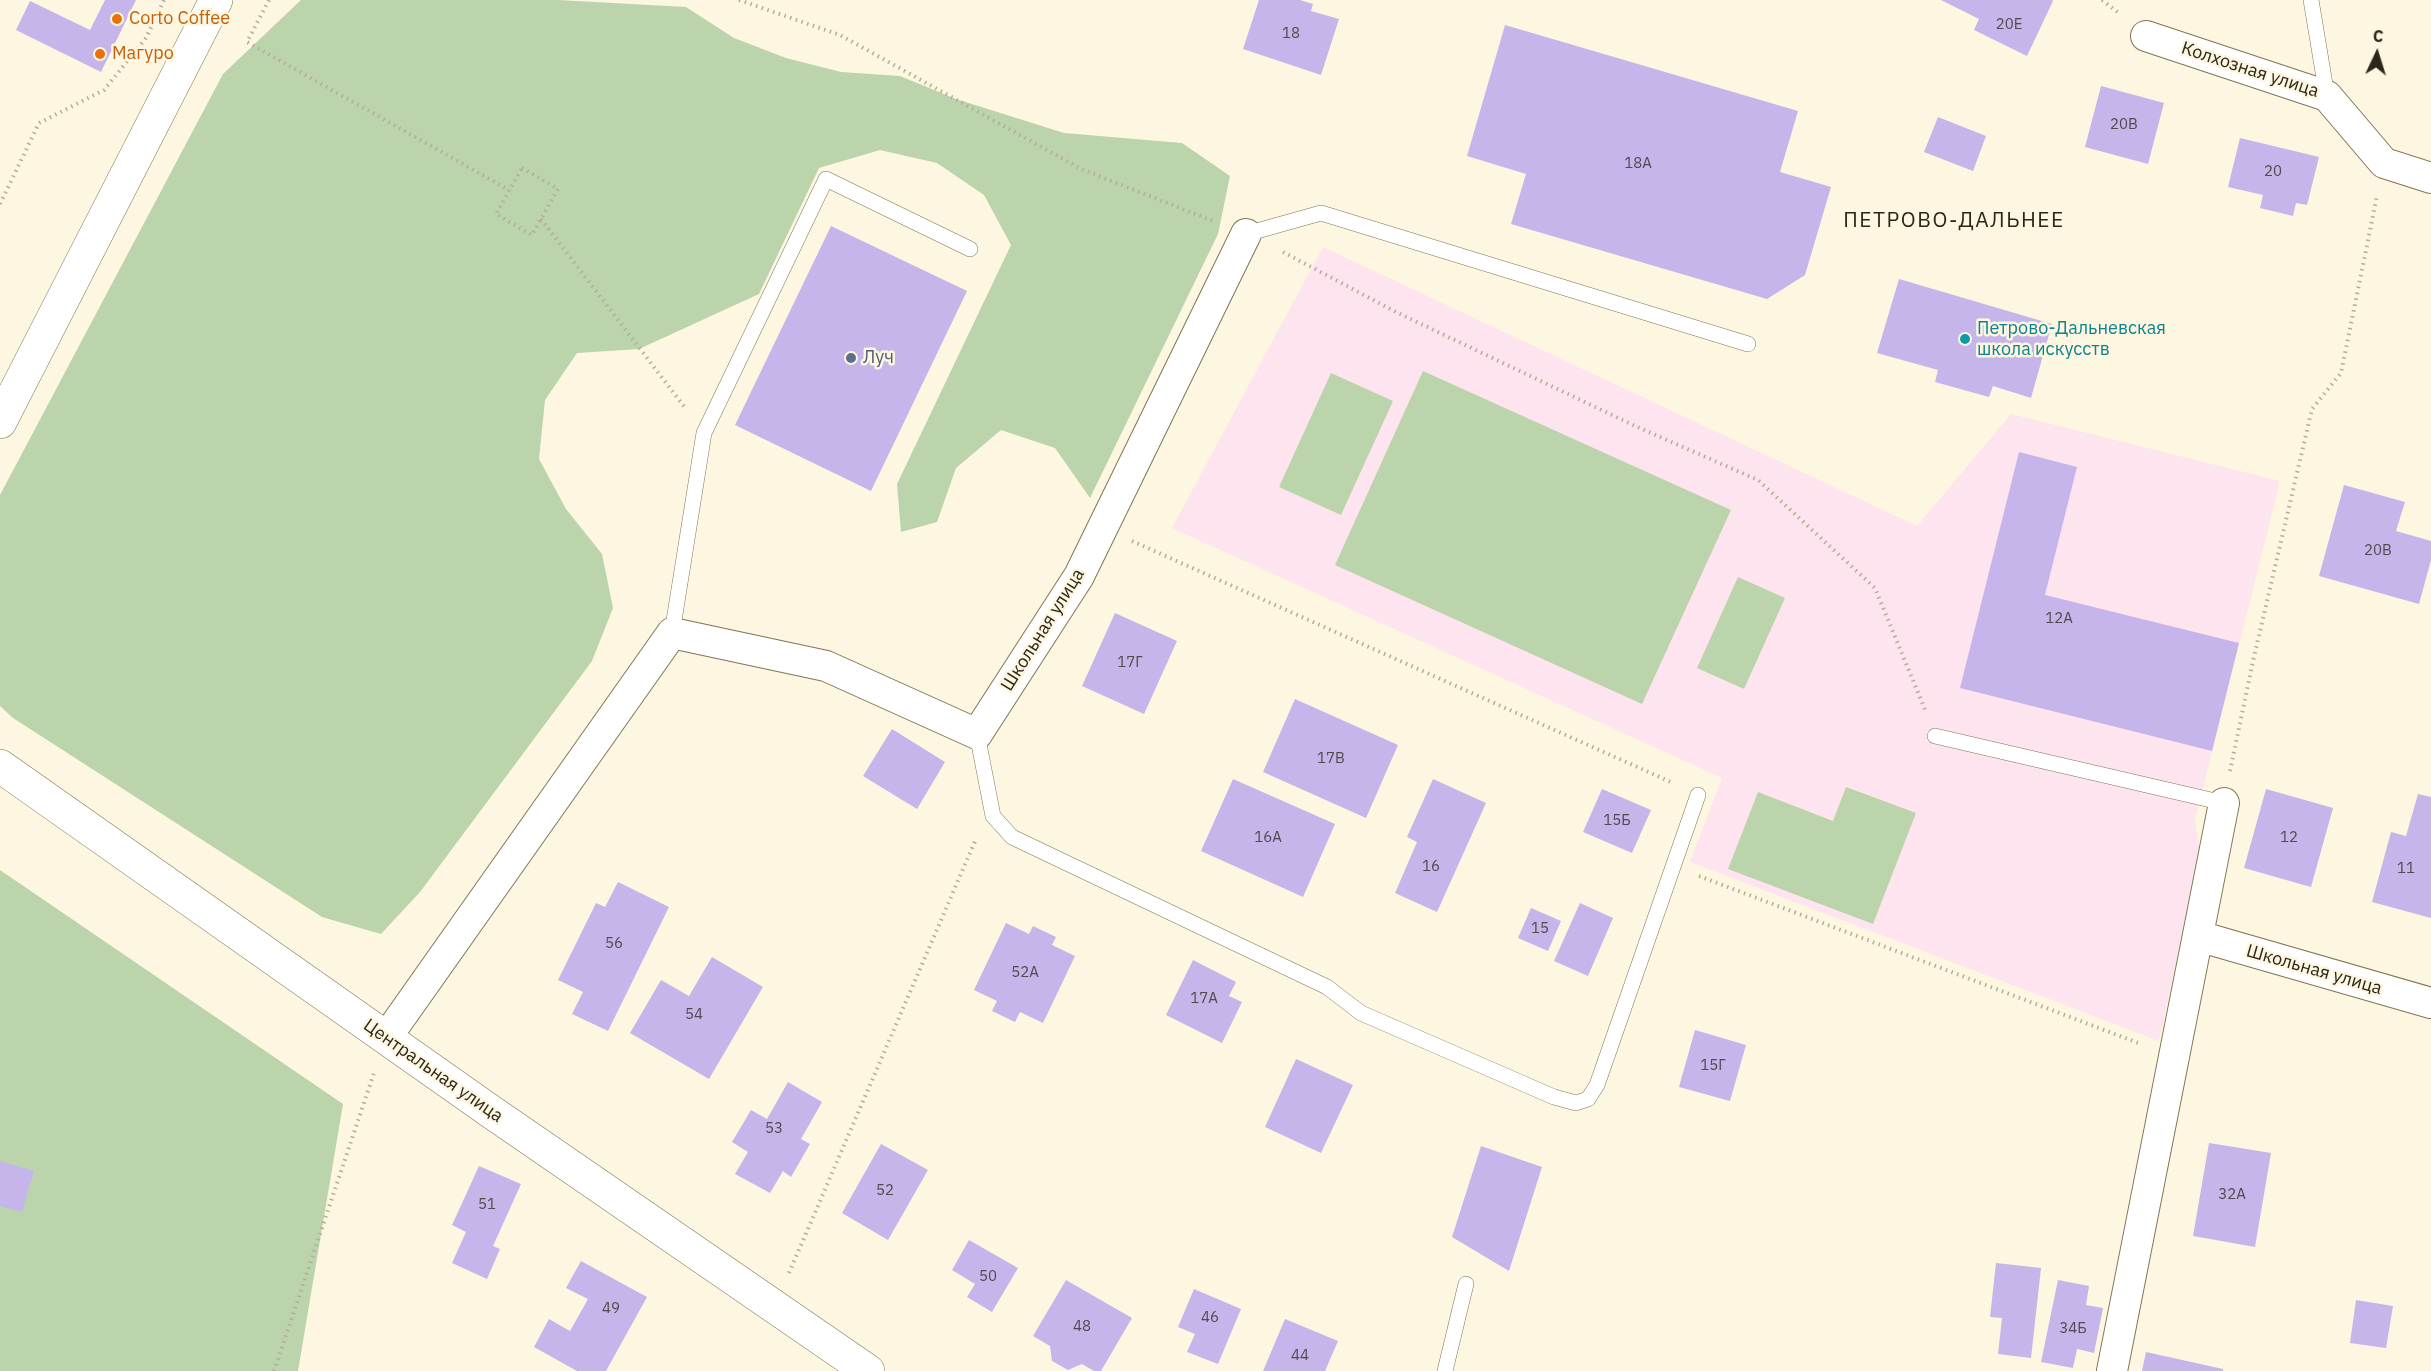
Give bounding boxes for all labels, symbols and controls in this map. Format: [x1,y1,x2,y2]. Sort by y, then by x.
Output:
place label: Corto Coffee [129,8,230,30]
marker: Corto Coffee [110,12,124,26]
house number: 20Е [1996,16,2022,34]
north arrow [2347,24,2407,84]
house number: 18 [1282,25,1300,43]
text: С [2372,26,2384,46]
street label: Колхозная улица [2178,38,2322,102]
place label: Магуро [112,43,174,65]
marker: Магуро [93,47,107,61]
house number: 20В [2110,116,2138,134]
house number: 18А [1624,155,1652,173]
house number: 20 [2264,163,2282,181]
district label: ПЕТРОВО-ДАЛЬНЕЕ [1843,208,2065,234]
place label: Петрово-Дальневская школа искусств [1977,318,2166,360]
marker: Петрово-Дальневская школа искусств [1958,332,1972,346]
place label: Луч [863,347,894,369]
marker: Луч [844,351,858,365]
house number: 20В [2364,542,2392,560]
street label: Школьная улица [997,565,1089,695]
house number: 12А [2045,610,2073,628]
house number: 17Г [1117,654,1143,672]
house number: 17В [1317,750,1345,768]
house number: 15Б [1603,812,1631,830]
house number: 16А [1254,829,1282,847]
house number: 12 [2280,829,2298,847]
house number: 16 [1422,858,1440,876]
house number: 11 [2397,860,2415,878]
house number: 15 [1531,920,1549,938]
house number: 56 [605,935,623,953]
street label: Школьная улица [2244,940,2384,1000]
house number: 52А [1011,964,1039,982]
house number: 17А [1190,990,1218,1008]
house number: 54 [685,1006,703,1024]
street label: Центральная улица [359,1015,507,1127]
house number: 15Г [1700,1057,1726,1075]
house number: 53 [765,1120,783,1138]
house number: 52 [876,1182,894,1200]
house number: 32А [2218,1186,2246,1204]
house number: 51 [478,1196,496,1214]
house number: 50 [979,1268,997,1286]
house number: 49 [602,1300,620,1318]
house number: 46 [1201,1309,1219,1327]
house number: 48 [1073,1318,1091,1336]
house number: 34Б [2059,1320,2087,1338]
house number: 44 [1291,1347,1309,1365]

